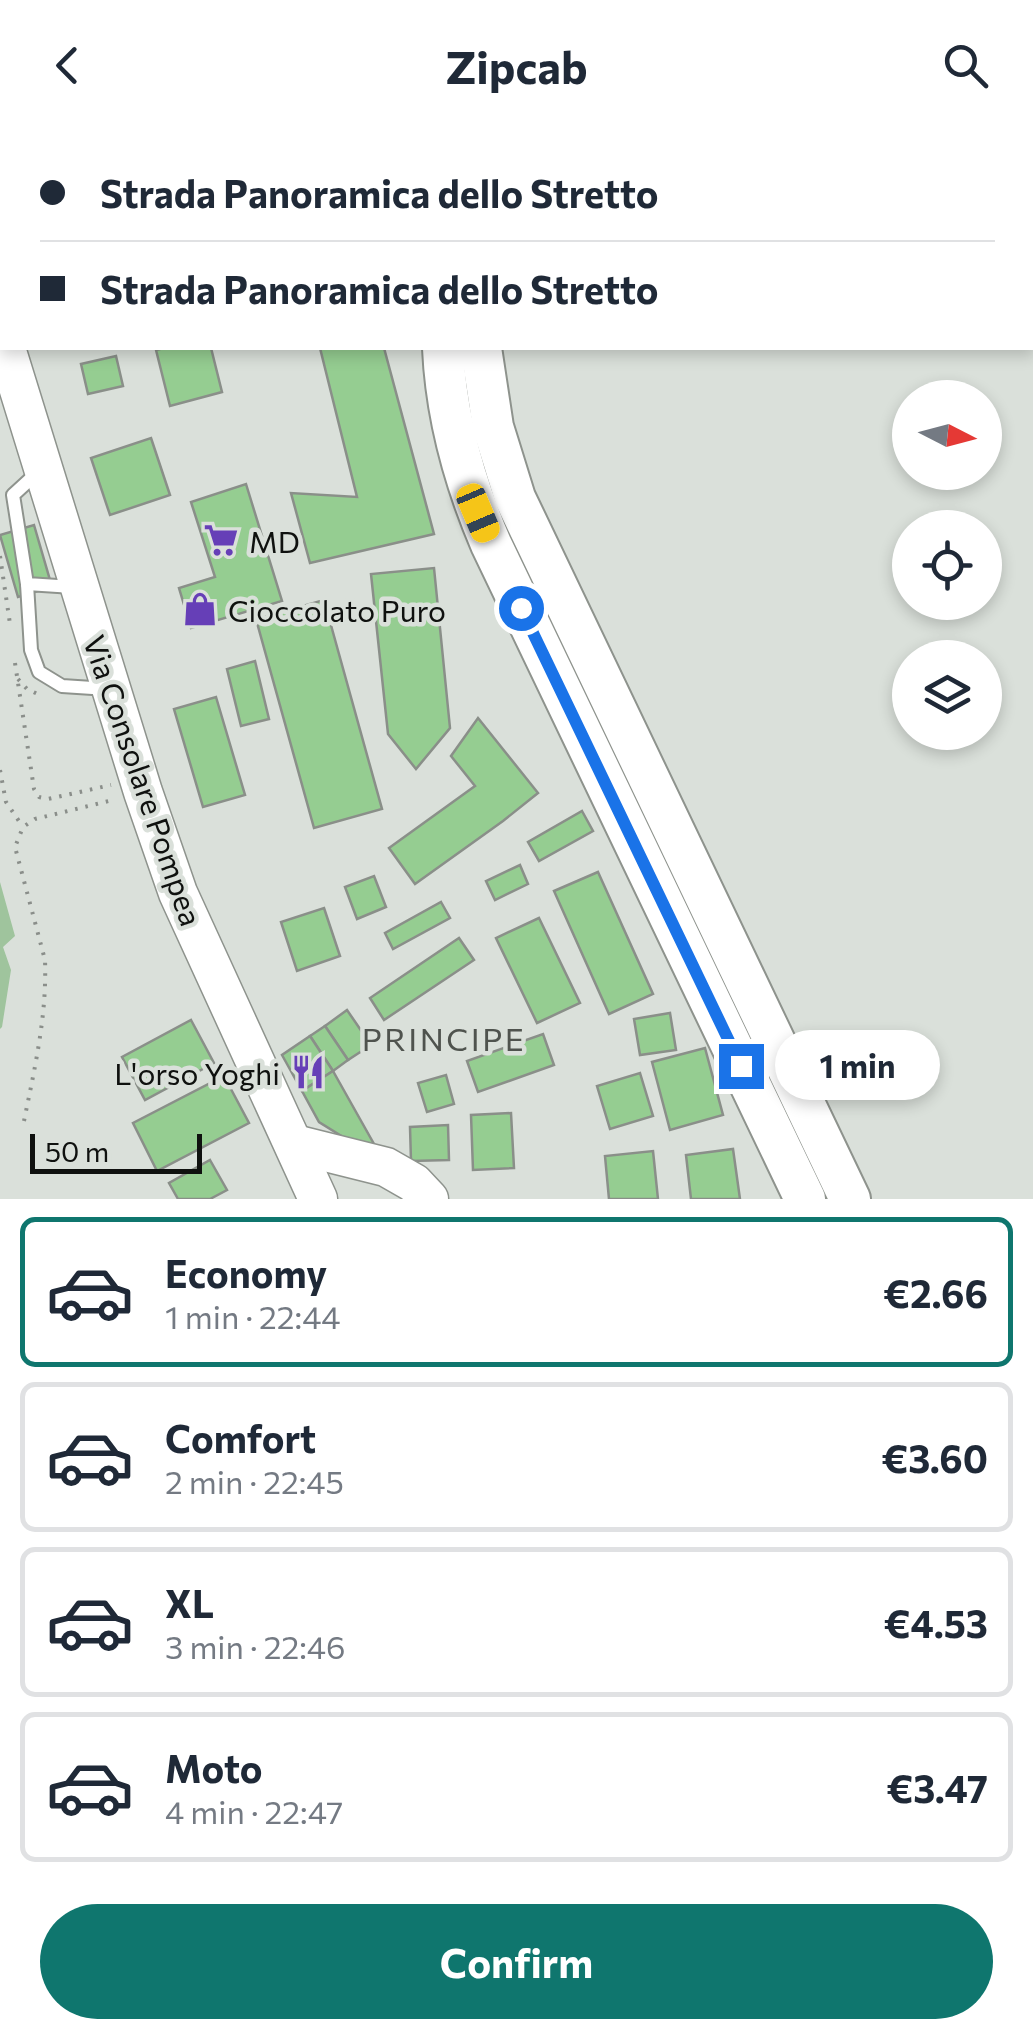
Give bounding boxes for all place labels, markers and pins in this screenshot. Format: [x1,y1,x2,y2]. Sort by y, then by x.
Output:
supermarket icon: MD [202,521,240,559]
place label: MD [249,522,300,559]
shop icon: Cioccolato Puro [181,590,219,628]
place label: Cioccolato Puro [228,591,446,628]
restaurant icon: L'orso Yoghi [289,1053,327,1091]
place label: L'orso Yoghi [114,1054,280,1091]

